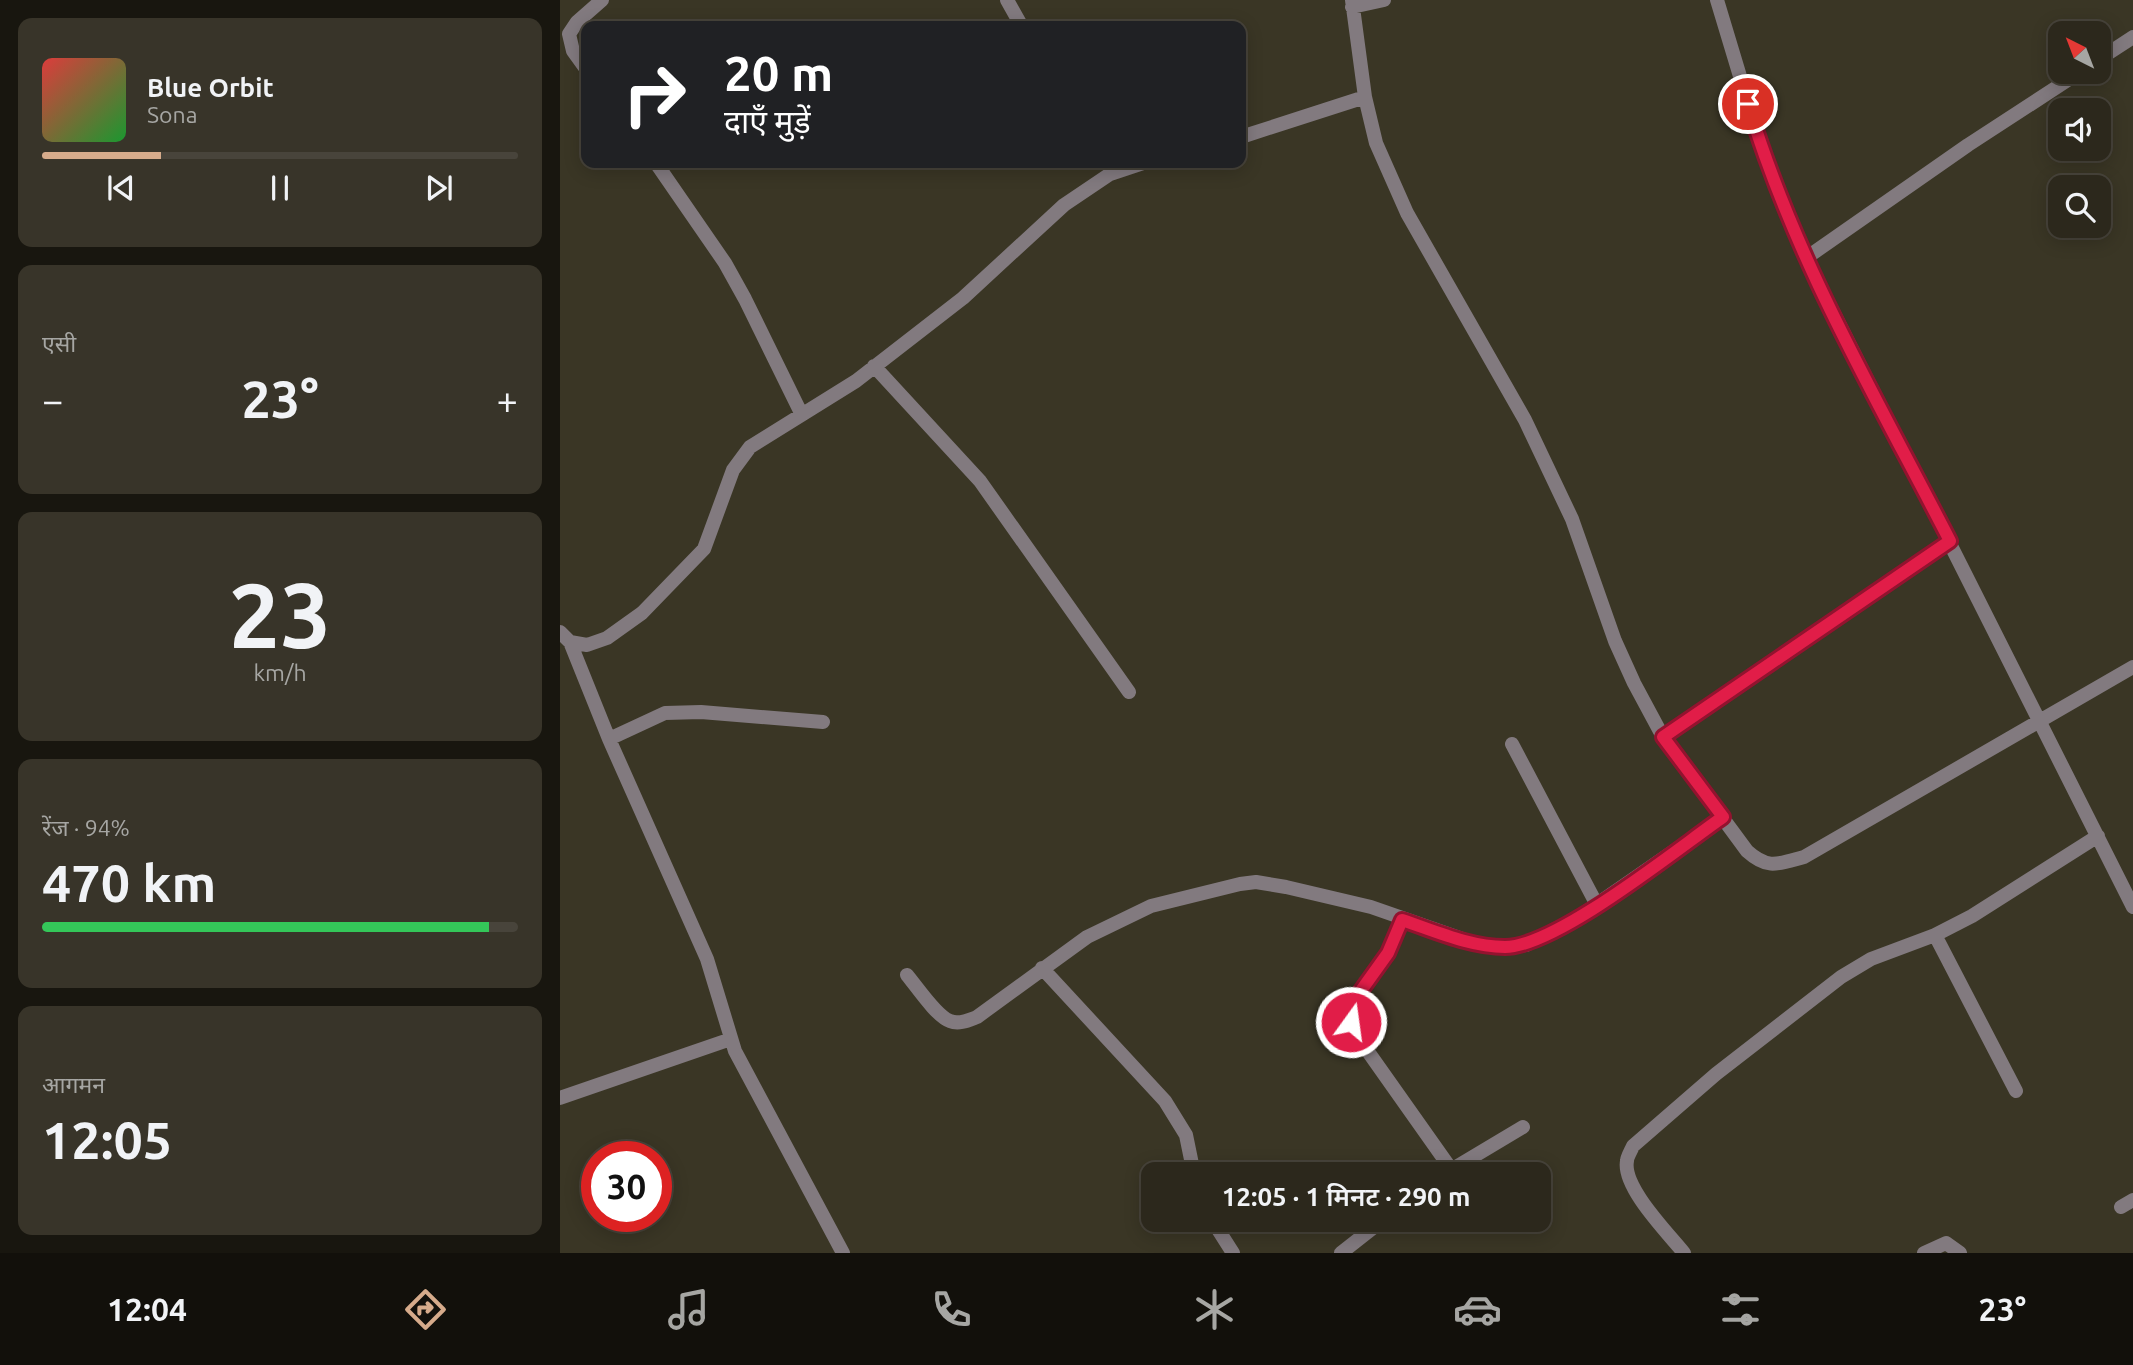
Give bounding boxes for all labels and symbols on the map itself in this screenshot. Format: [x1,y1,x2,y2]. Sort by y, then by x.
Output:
north arrow [2048,21,2110,84]
pin [1718,74,1778,134]
position arrow [1314,985,1388,1059]
speed limit sign: 30 [581,1141,672,1232]

